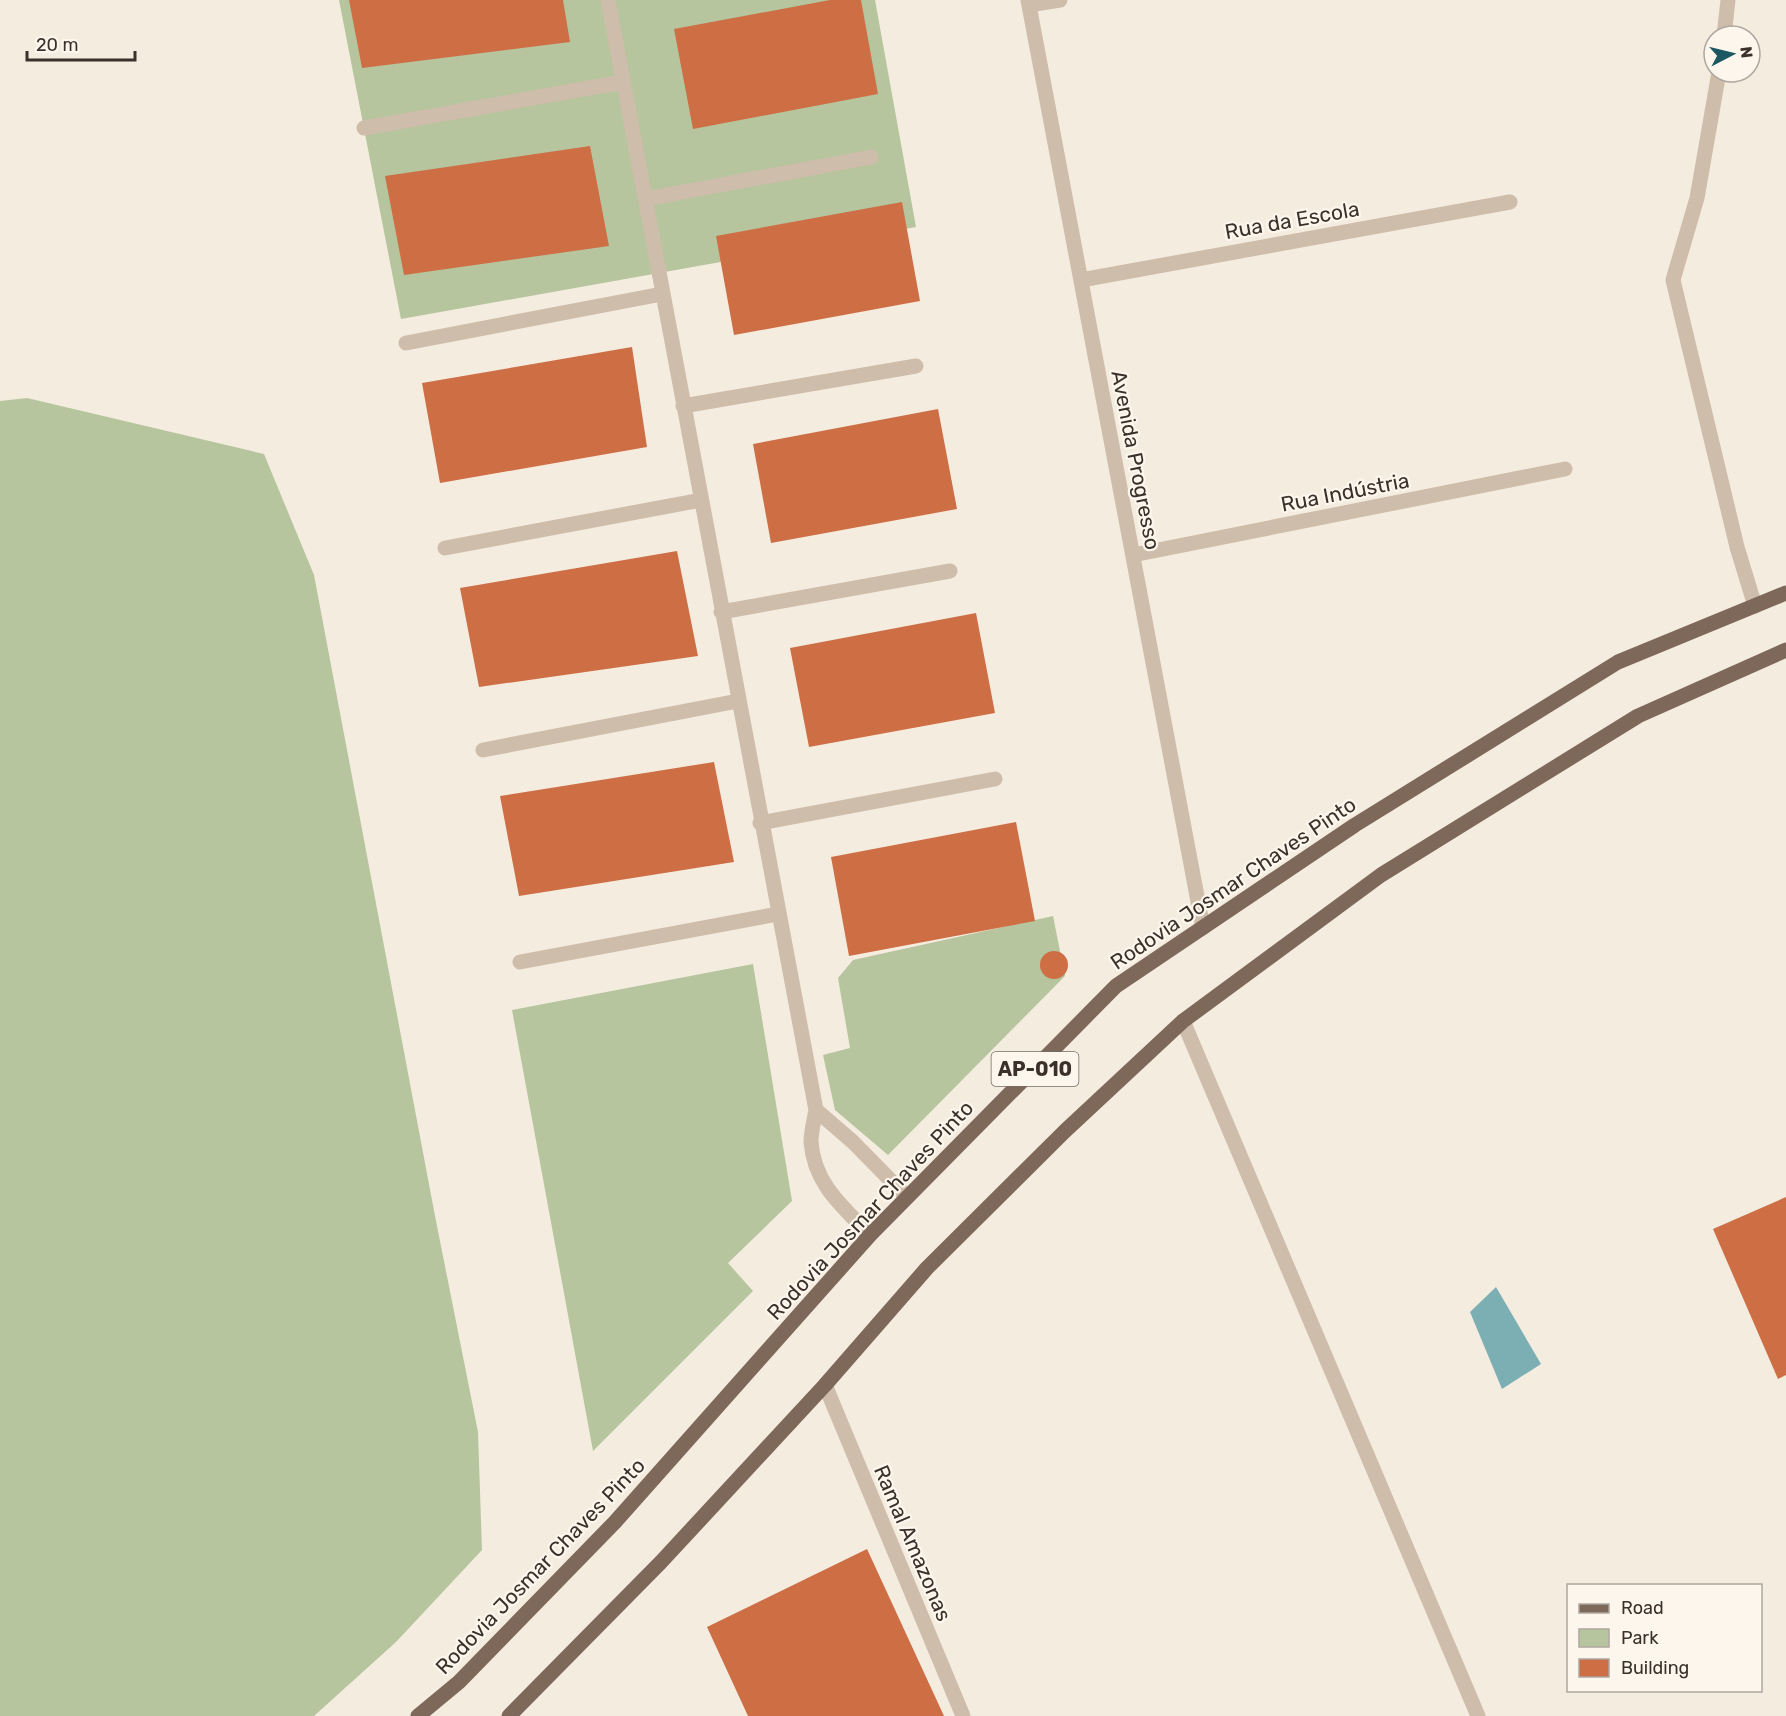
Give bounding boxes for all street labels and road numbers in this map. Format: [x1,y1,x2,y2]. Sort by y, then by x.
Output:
street label: Rua da Escola [1223,196,1361,244]
street label: Avenida Progresso [1106,368,1166,552]
street label: Rua Indústria [1279,467,1411,517]
street label: Rodovia Josmar Chaves Pinto [1106,791,1360,975]
road number: AP-010 [992,1052,1078,1086]
street label: Rodovia Josmar Chaves Pinto [762,1095,978,1325]
street label: Rodovia Josmar Chaves Pinto [430,1453,650,1679]
street label: Ramal Amazonas [869,1461,957,1625]

